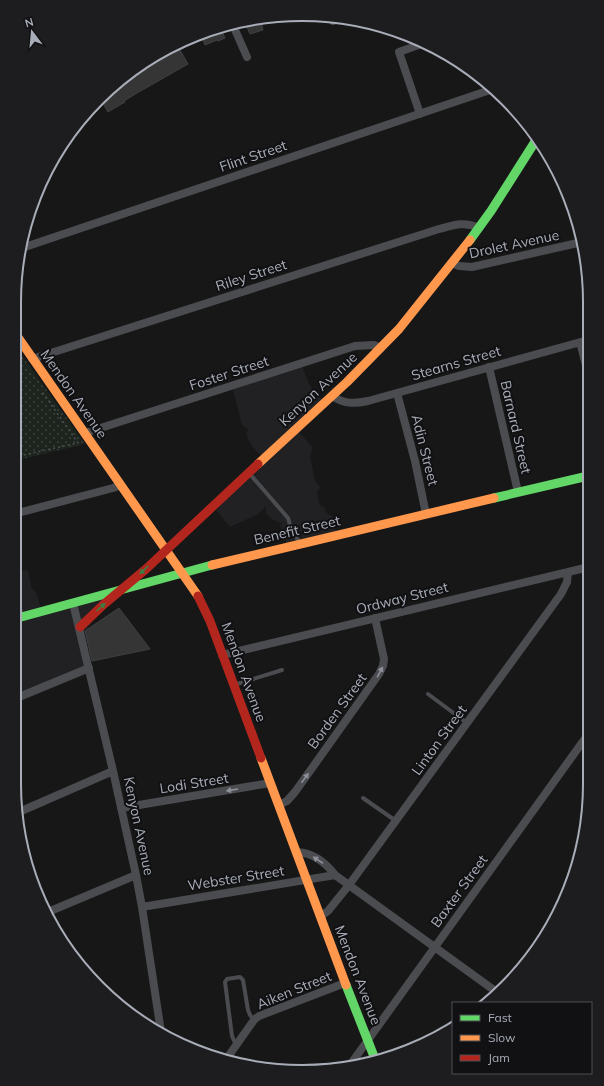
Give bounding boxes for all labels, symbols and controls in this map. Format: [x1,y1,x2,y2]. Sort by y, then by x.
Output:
north arrow [12,12,52,52]
text: N [23,15,35,30]
street label: Flint Street [217,136,289,176]
street label: Drolet Avenue [467,226,561,262]
street label: Riley Street [213,255,289,295]
street label: Stearns Street [409,342,503,384]
street label: Mendon Avenue [37,346,111,442]
street label: Kenyon Avenue [275,348,361,430]
street label: Foster Street [187,352,271,394]
street label: Barnard Street [497,379,536,476]
street label: Adin Street [407,413,443,487]
street label: Benefit Street [252,511,342,549]
one-way arrow [140,565,149,574]
street label: Ordway Street [354,578,450,618]
one-way arrow [96,603,106,612]
street label: Mendon Avenue [218,620,270,724]
one-way arrow [377,666,383,678]
street label: Borden Street [304,670,371,752]
street label: Linton Street [407,701,471,779]
street label: Lodi Street [158,769,230,797]
one-way arrow [301,773,309,783]
street label: Kenyon Avenue [120,775,158,877]
one-way arrow [225,787,238,793]
street label: Baxter Street [427,851,491,931]
one-way arrow [313,856,324,864]
street label: Webster Street [186,861,286,895]
street label: Mendon Avenue [331,923,385,1027]
street label: Aiken Street [254,967,334,1013]
legend [452,1002,592,1074]
text: Fast [488,1010,512,1025]
text: Slow [488,1030,516,1045]
text: Jam [488,1050,510,1065]

